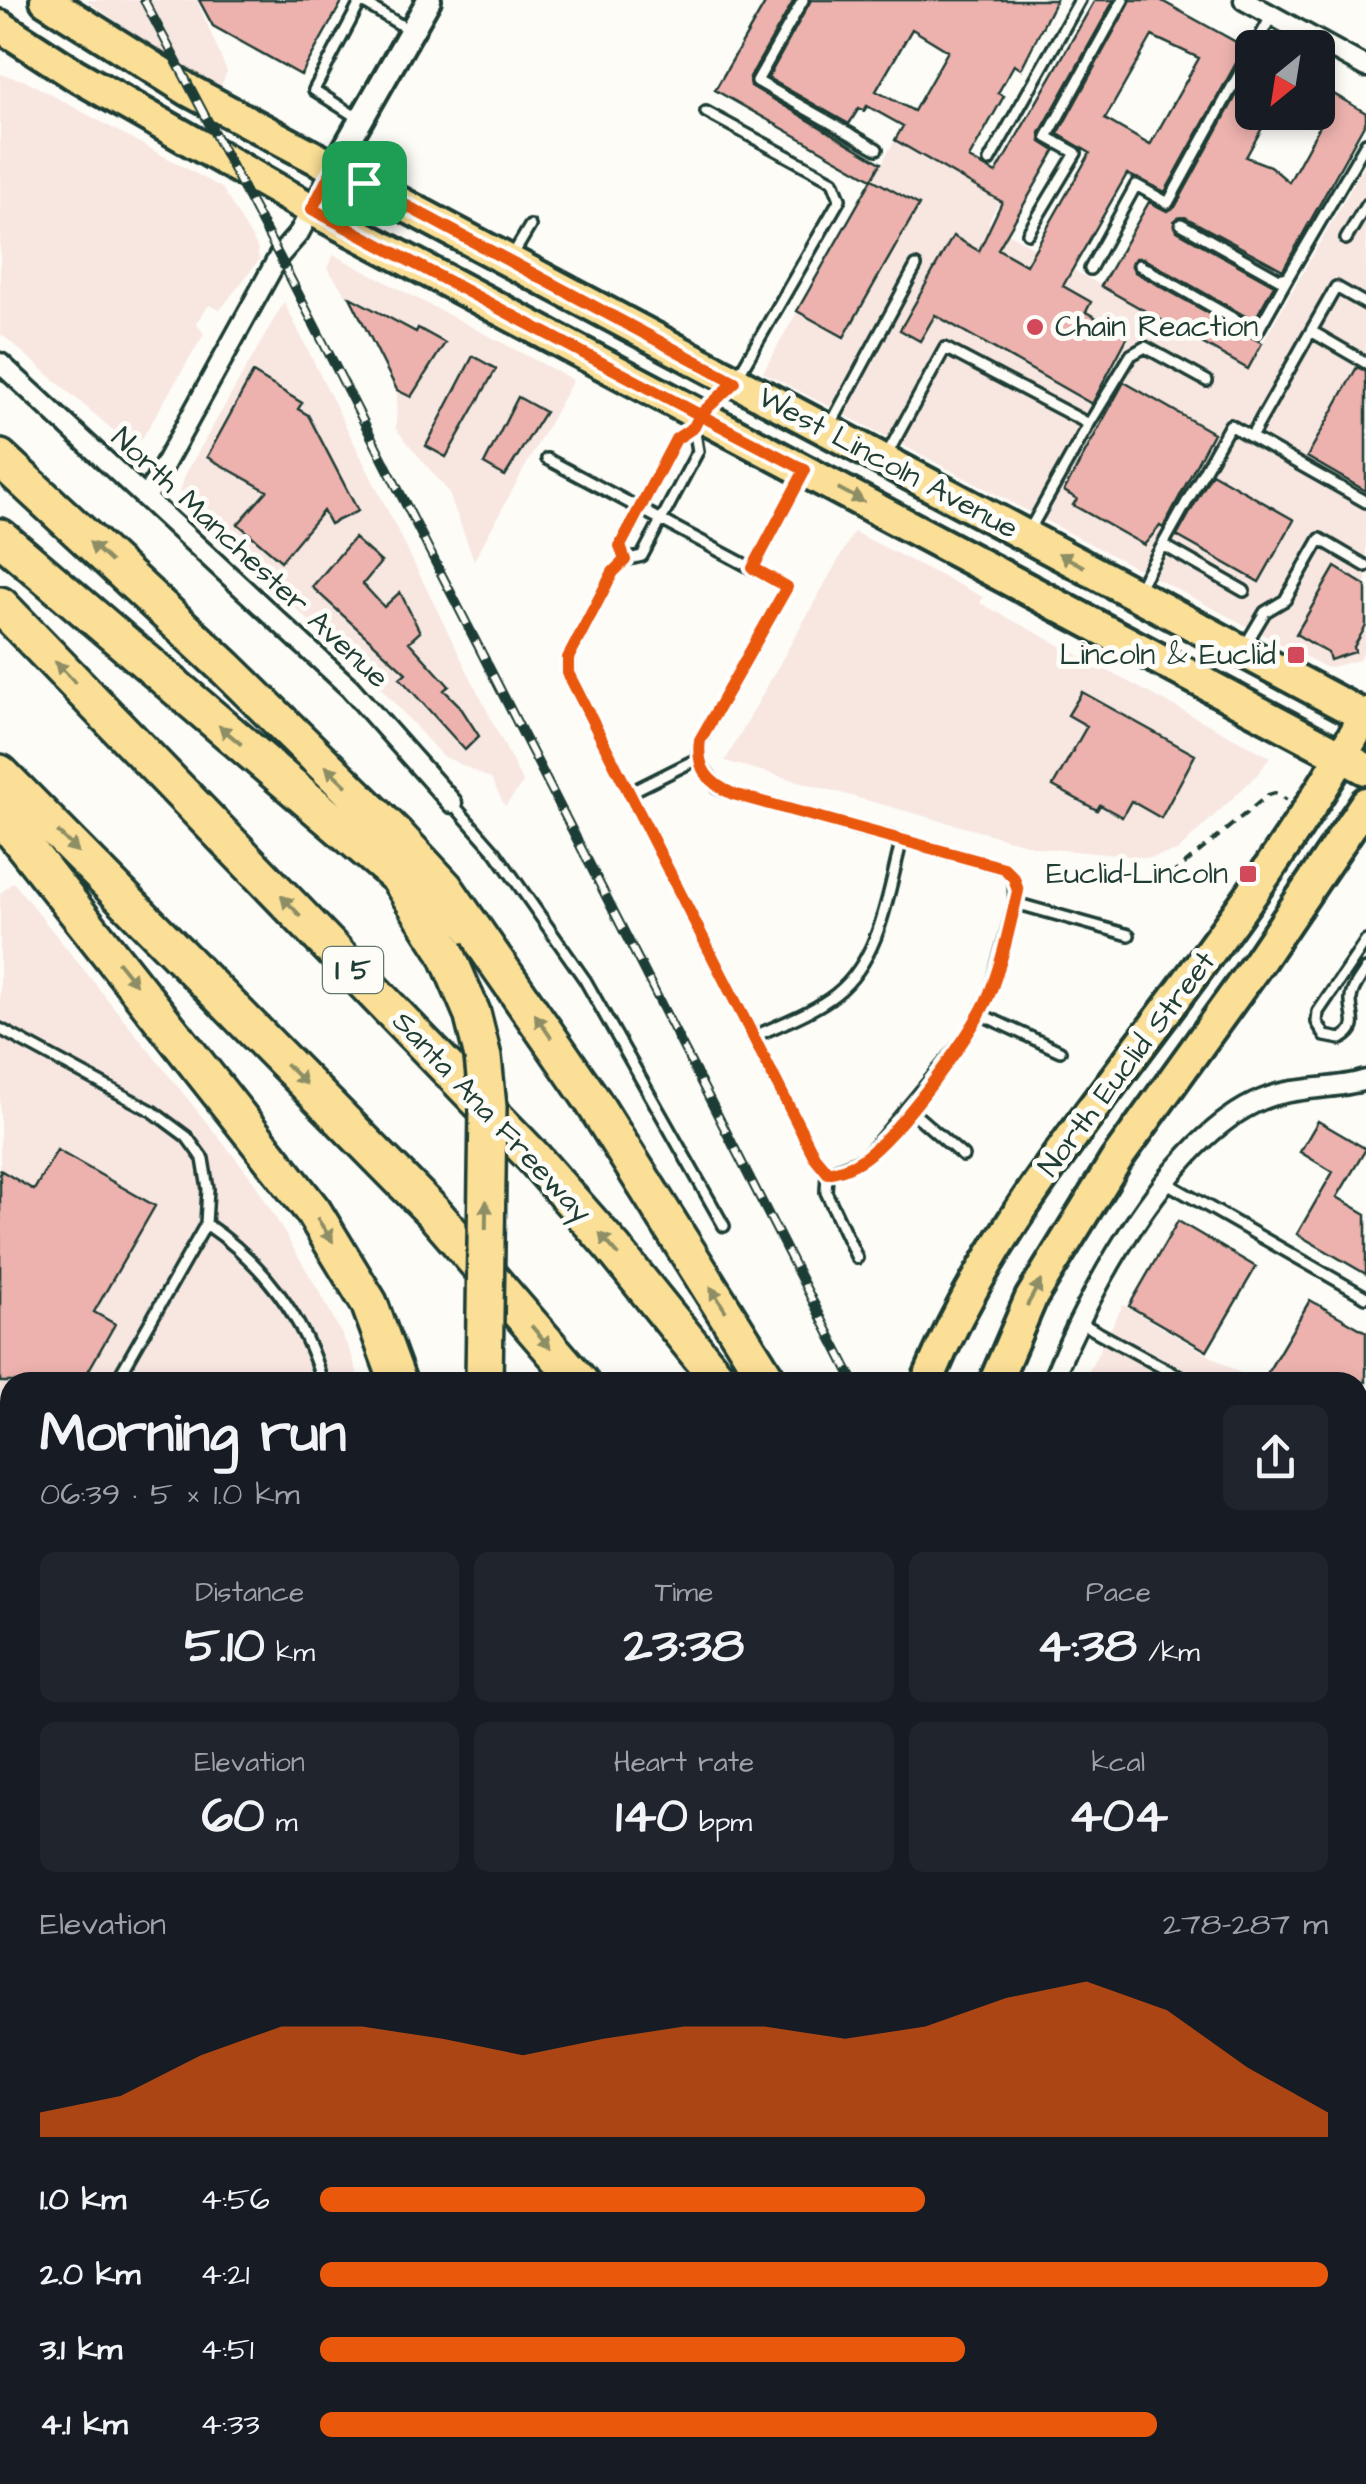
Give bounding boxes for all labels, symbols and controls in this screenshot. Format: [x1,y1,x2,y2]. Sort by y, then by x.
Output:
north arrow [1235,30,1335,130]
map controls [1235,30,1335,130]
pin [322,141,407,226]
icon: arrive [337,156,392,211]
place label: Chain Reaction [1055,306,1258,348]
marker: Chain Reaction [1024,316,1046,338]
street label: West Lincoln Avenue [751,377,1025,549]
street label: North Manchester Avenue [102,418,398,698]
one-way arrow [836,486,865,503]
one-way arrow [89,541,113,564]
one-way arrow [1056,552,1085,569]
place label: Lincoln & Euclid [1059,634,1276,676]
marker: Lincoln & Euclid [1285,644,1307,666]
one-way arrow [54,660,77,684]
one-way arrow [218,724,243,746]
one-way arrow [325,765,349,788]
one-way arrow [56,830,80,854]
place label: Euclid-Lincoln [1046,853,1228,895]
marker: Euclid-Lincoln [1237,863,1259,885]
one-way arrow [279,894,303,918]
street label: North Euclid Street [1028,943,1226,1185]
road number: I 5 [323,947,383,993]
one-way arrow [116,960,137,985]
street label: Santa Ana Freeway [382,1002,602,1233]
one-way arrow [534,1012,552,1039]
one-way arrow [284,1061,308,1085]
one-way arrow [479,1199,495,1231]
one-way arrow [316,1217,334,1244]
one-way arrow [599,1232,621,1257]
one-way arrow [1026,1279,1043,1308]
one-way arrow [710,1285,727,1313]
one-way arrow [530,1325,552,1350]
text: Morning run [40,1396,346,1472]
button: share [1223,1405,1328,1510]
text: 06:39 · 5 × 1.0 km [40,1472,300,1517]
text: Distance [195,1573,304,1612]
text: Time [655,1573,713,1612]
text: Pace [1086,1573,1151,1612]
text: 5.10 [184,1612,265,1681]
text: 23:38 [624,1612,744,1681]
text: 4:38 [1037,1612,1137,1681]
text: km [265,1633,315,1672]
text: /km [1137,1633,1200,1672]
text: Elevation [195,1743,305,1782]
text: Heart rate [614,1743,754,1782]
text: kcal [1092,1743,1145,1782]
text: 60 [202,1782,265,1851]
text: 140 [616,1782,688,1851]
text: 404 [1069,1782,1168,1851]
text: m [265,1803,298,1842]
text: bpm [688,1803,752,1842]
text: Elevation [40,1902,166,1947]
text: 278–287 m [1163,1902,1328,1947]
text: 1.0 km [40,2177,126,2222]
text: 4:56 [200,2177,270,2222]
text: 2.0 km [40,2252,140,2297]
text: 4:21 [200,2252,250,2297]
text: 3.1 km [40,2327,122,2372]
text: 4:51 [200,2327,254,2372]
text: 4.1 km [40,2402,128,2447]
text: 4:33 [200,2402,260,2447]

